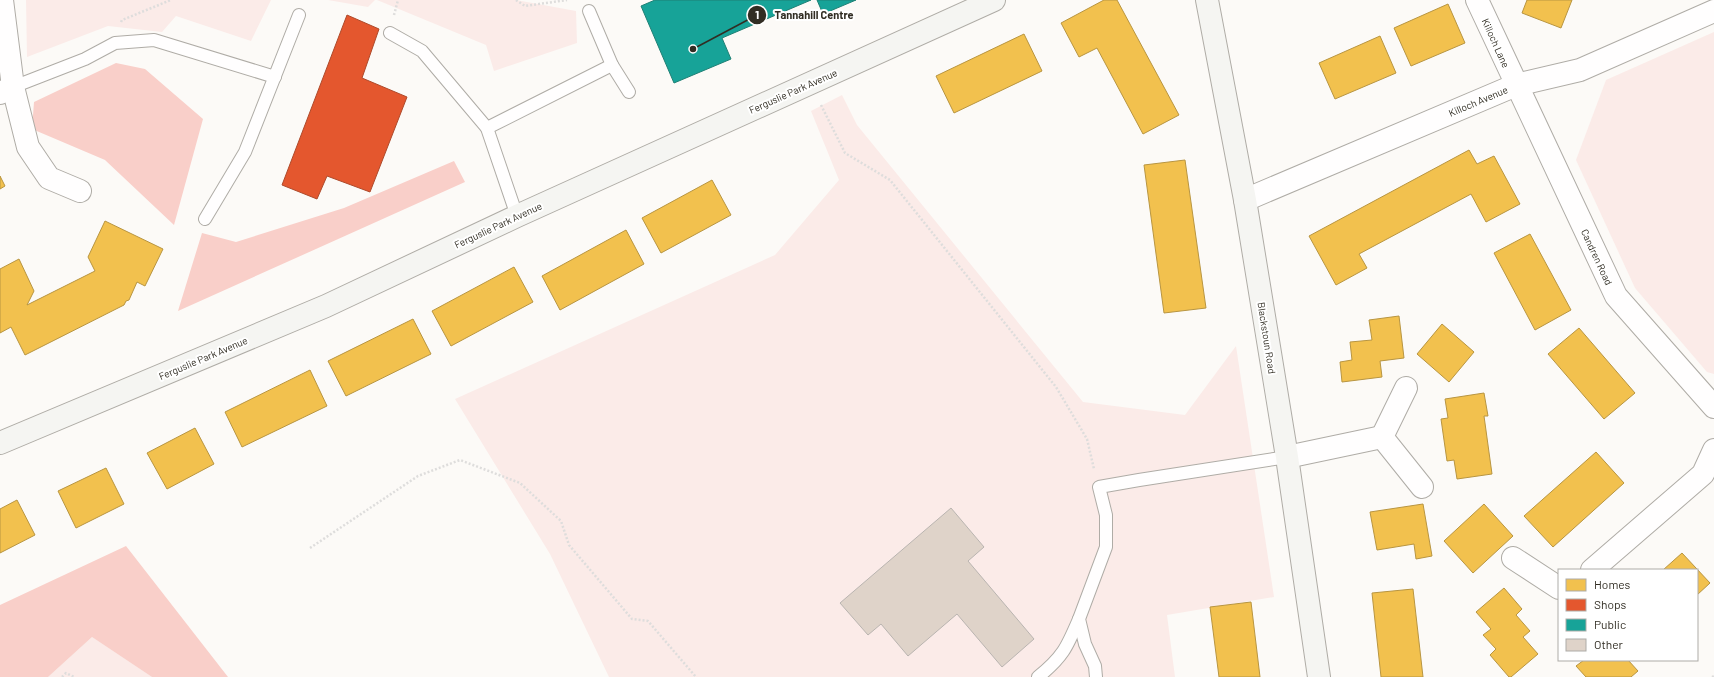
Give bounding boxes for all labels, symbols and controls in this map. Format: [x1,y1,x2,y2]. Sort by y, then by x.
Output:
callout: Tannahill Centre [747,3,862,26]
text: 1 [755,7,759,21]
text: Tannahill Centre [774,8,854,21]
street label: Killoch Lane [1480,16,1512,70]
street label: Ferguslie Park Avenue [747,66,839,116]
street label: Killoch Avenue [1447,83,1509,119]
street label: Ferguslie Park Avenue [452,199,544,251]
street label: Candren Road [1579,227,1615,287]
street label: Blackstoun Road [1255,301,1279,375]
street label: Ferguslie Park Avenue [157,334,249,382]
legend [1558,569,1698,661]
text: Homes [1594,577,1631,591]
text: Shops [1594,597,1627,611]
text: Public [1594,617,1626,631]
text: Other [1594,637,1624,651]

